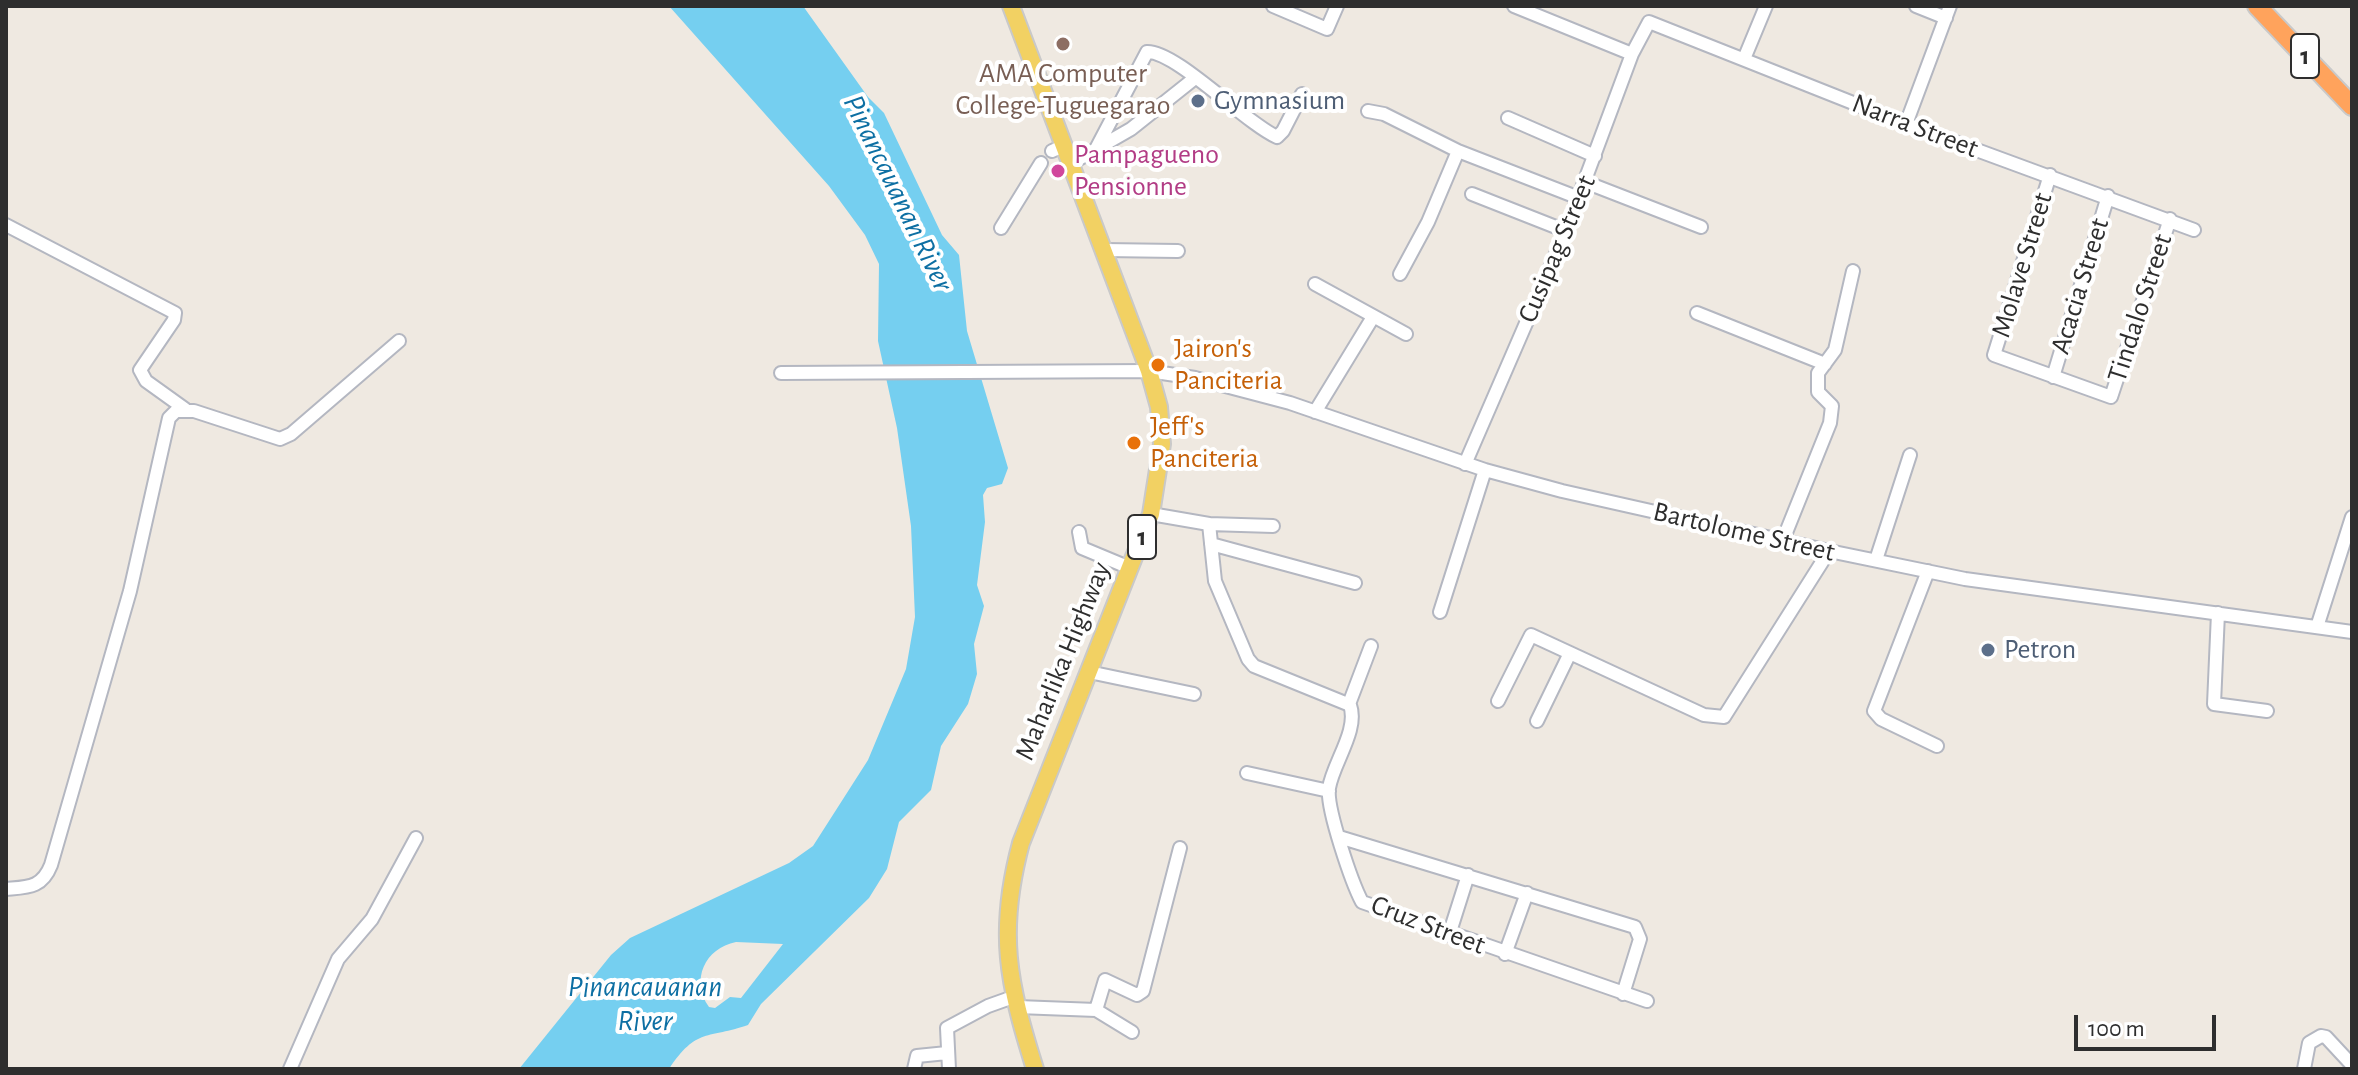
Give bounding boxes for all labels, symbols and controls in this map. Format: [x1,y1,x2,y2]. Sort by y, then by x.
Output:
road number: 1 [2291,34,2319,78]
marker: AMA Computer College-Tuguegarao [1054,35,1072,53]
place label: AMA Computer College-Tuguegarao [955,57,1171,123]
place label: Gymnasium [1214,84,1345,118]
street label: Narra Street [1847,87,1983,165]
water label: Pinancauanan River [835,89,961,297]
marker: Gymnasium [1189,92,1207,110]
place label: Pampagueno Pensionne [1074,138,1219,204]
marker: Pampagueno Pensionne [1049,162,1067,180]
street label: Cusipag Street [1511,170,1603,328]
street label: Molave Street [1984,189,2060,341]
street label: Acacia Street [2043,214,2117,358]
street label: Tindalo Street [2100,230,2180,386]
place label: Jairon's Panciteria [1174,332,1283,398]
marker: Jairon's Panciteria [1149,356,1167,374]
place label: Jeff's Panciteria [1150,410,1259,476]
marker: Jeff's Panciteria [1125,434,1143,452]
street label: Bartolome Street [1650,495,1838,569]
road number: 1 [1128,515,1156,559]
street label: Maharlika Highway [1008,557,1118,765]
place label: Petron [2004,633,2076,667]
marker: Petron [1979,641,1997,659]
street label: Cruz Street [1366,888,1490,962]
water label: Pinancauanan River [568,969,722,1040]
scale bar [2078,999,2220,1049]
text: 100 m [2088,1017,2145,1041]

